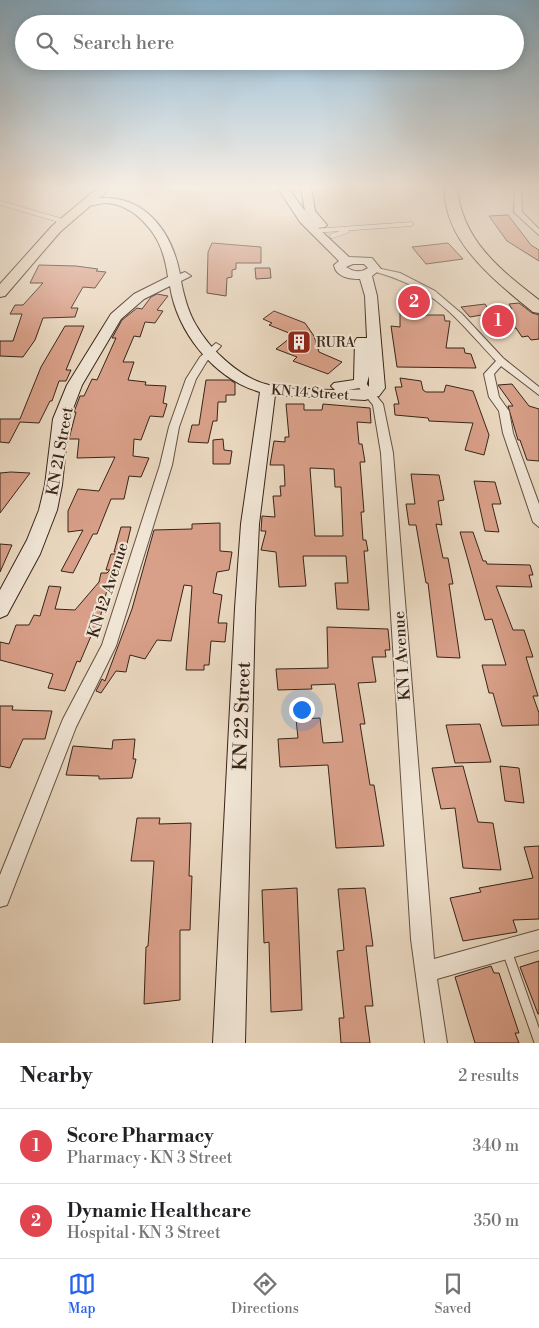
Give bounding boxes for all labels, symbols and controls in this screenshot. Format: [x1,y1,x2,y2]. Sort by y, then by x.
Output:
search box [15,15,524,70]
icon: search [33,29,61,57]
text: Search here [73,31,174,55]
pin: 2 [398,283,430,321]
pin: 1 [482,302,514,340]
building icon: RURA [286,329,312,355]
place label: RURA [316,334,355,352]
street label: KN 14 Street [270,381,350,405]
street label: KN 21 Street [42,405,78,497]
street label: KN 12 Avenue [83,540,133,641]
street label: KN 1 Avenue [389,610,415,701]
street label: KN 22 Street [228,661,256,771]
your location [289,697,315,723]
text: Nearby [20,1063,93,1089]
text: 2 results [458,1066,519,1086]
text: Score Pharmacy [67,1124,214,1148]
text: 1 [32,1136,40,1156]
text: 340 m [472,1136,519,1156]
text: Pharmacy · KN 3 Street [67,1148,232,1168]
text: Dynamic Healthcare [67,1199,251,1223]
text: 2 [31,1211,41,1231]
text: 350 m [473,1211,519,1231]
text: Hospital · KN 3 Street [67,1223,221,1243]
tab: Map [68,1270,96,1318]
tab: Directions [231,1270,299,1318]
tab: Saved [434,1270,471,1318]

